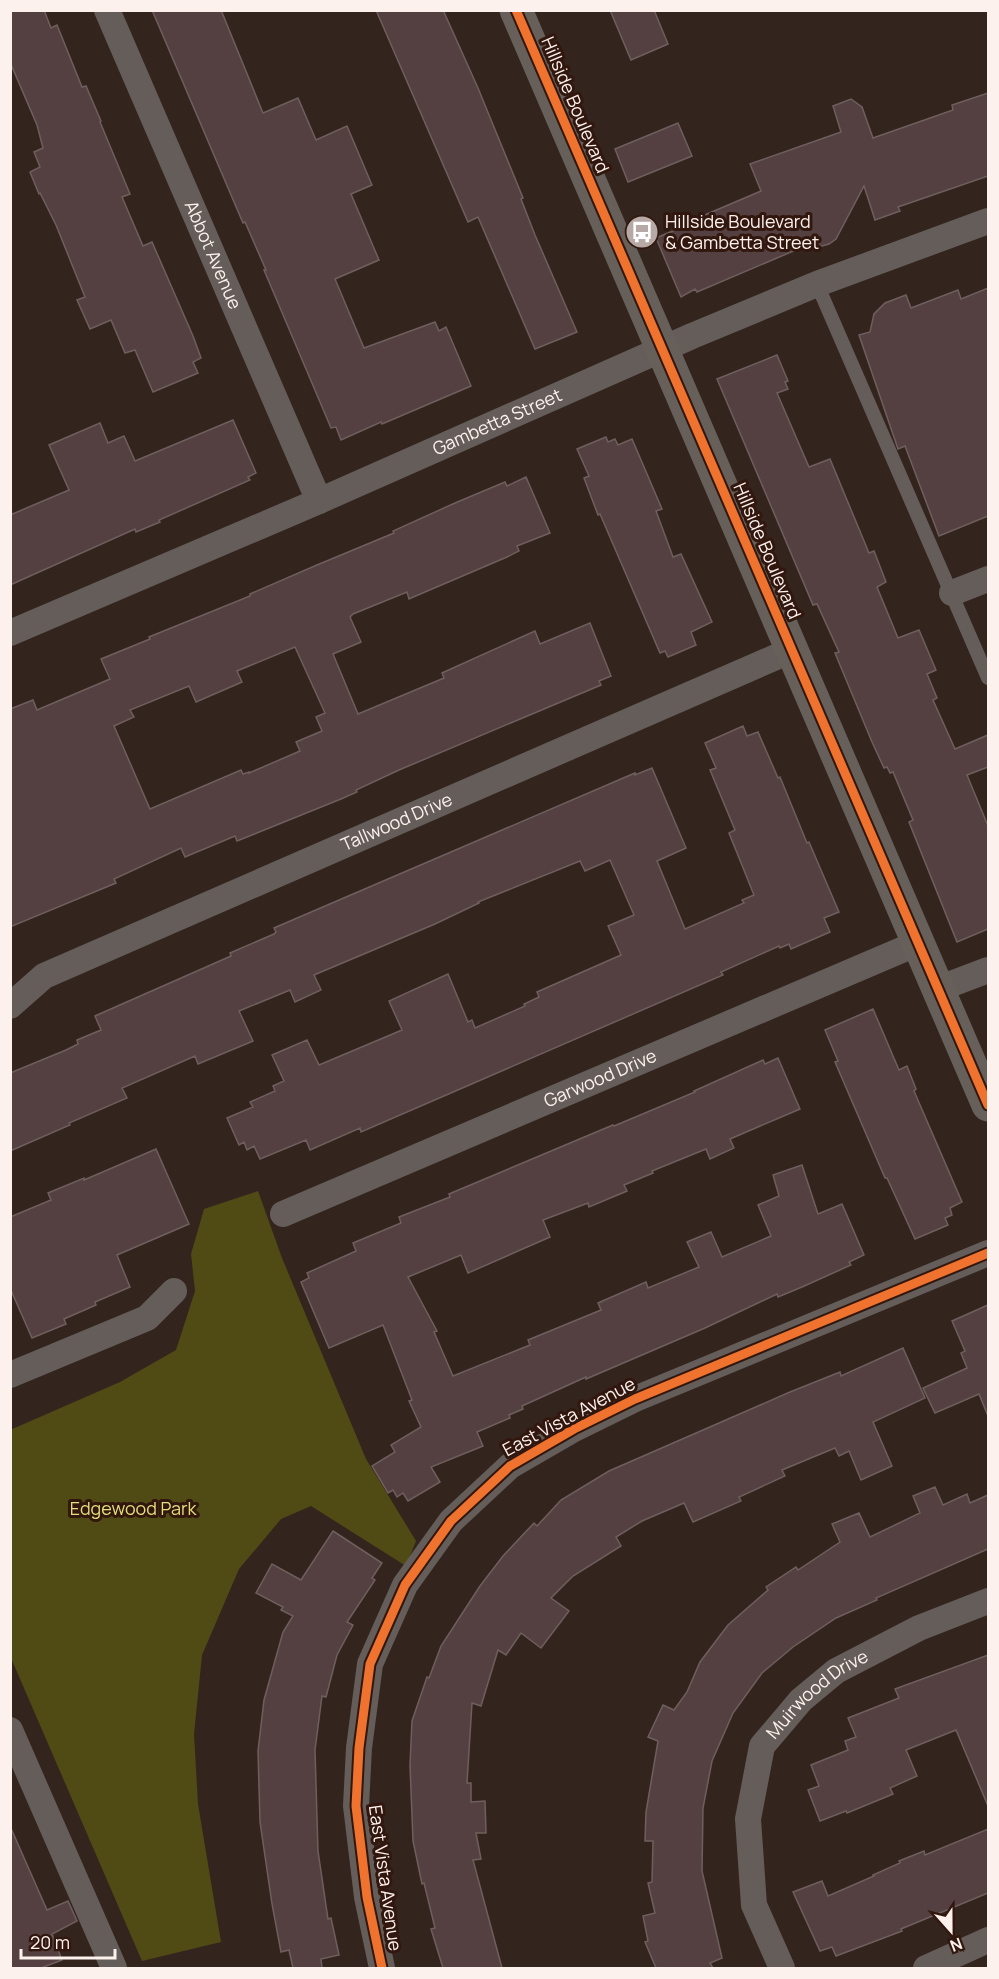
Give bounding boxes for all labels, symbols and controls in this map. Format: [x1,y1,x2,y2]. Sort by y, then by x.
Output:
street label: Hillside Boulevard [536,33,615,176]
street label: Abbot Avenue [180,197,248,313]
place label: Hillside Boulevard & Gambetta Street [665,209,819,254]
bus stop icon: Hillside Boulevard & Gambetta Street [624,214,660,250]
street label: Gambetta Street [428,382,565,460]
street label: Hillside Boulevard [728,479,807,622]
street label: Tallwood Drive [337,787,456,856]
street label: Garwood Drive [540,1043,660,1112]
street label: East Vista Avenue [498,1371,639,1461]
park label: Edgewood Park [70,1496,197,1520]
street label: Muirwood Drive [760,1644,872,1743]
street label: East Vista Avenue [364,1803,408,1952]
north arrow [921,1901,981,1961]
scale bar [21,1922,116,1960]
text: 20 m [30,1930,70,1954]
text: N [947,1933,966,1957]

